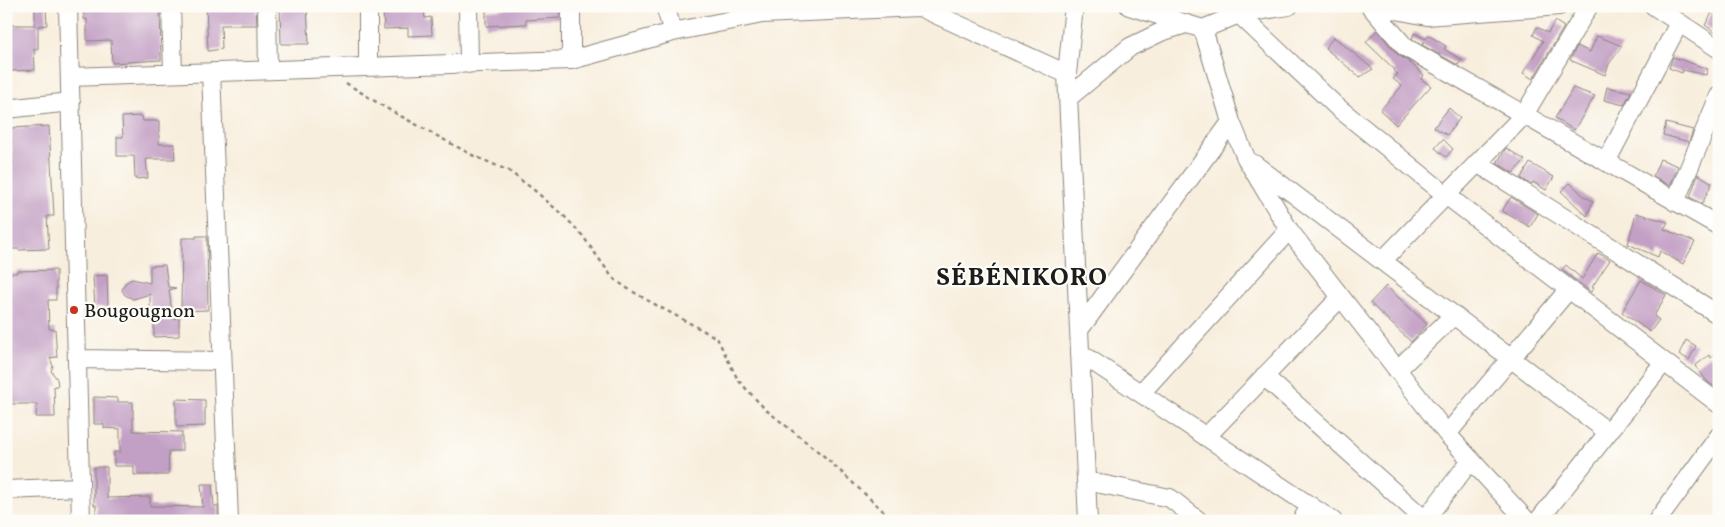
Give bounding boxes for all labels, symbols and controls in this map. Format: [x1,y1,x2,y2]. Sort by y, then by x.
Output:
district label: SÉBÉNIKORO [936,261,1108,296]
place label: Bougougnon [84,298,195,326]
marker: Bougougnon [68,304,80,316]

